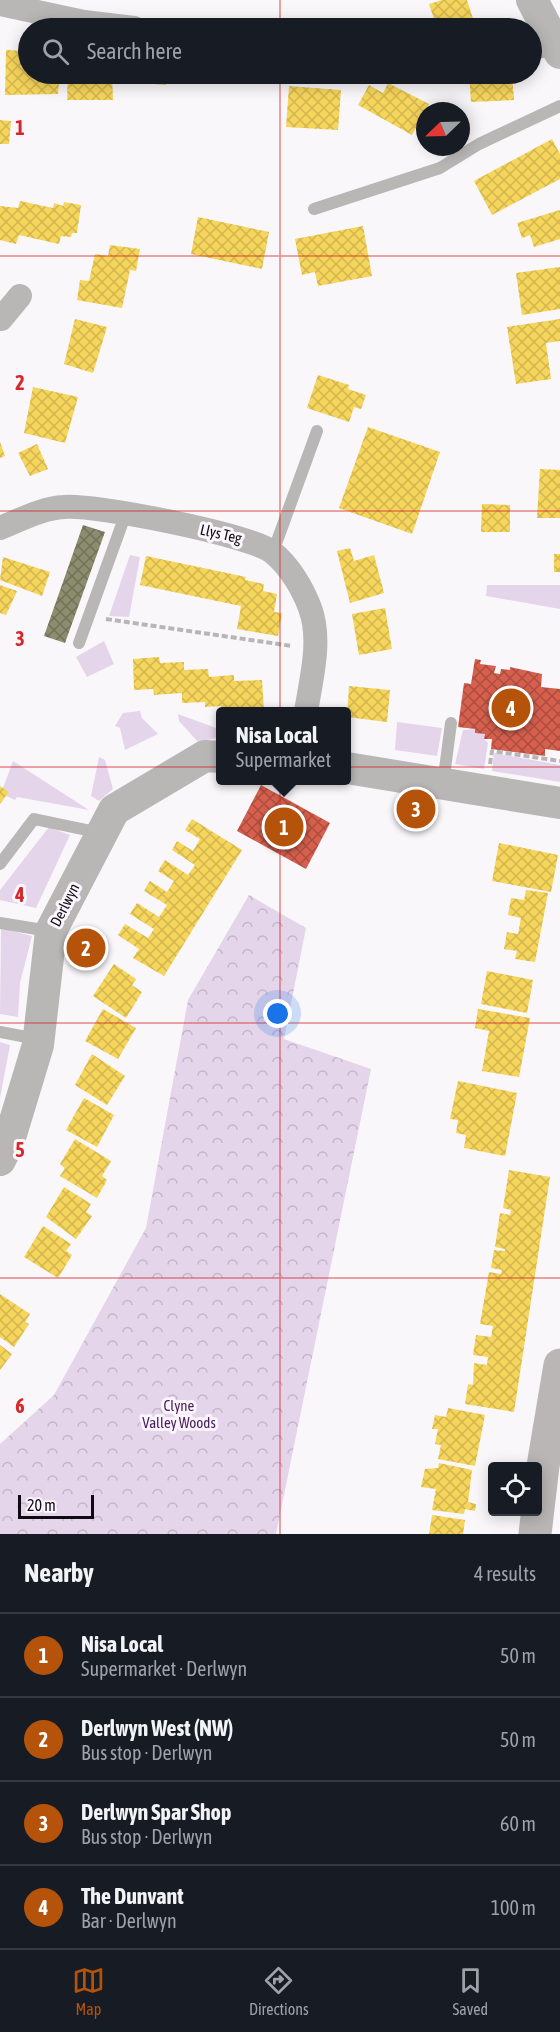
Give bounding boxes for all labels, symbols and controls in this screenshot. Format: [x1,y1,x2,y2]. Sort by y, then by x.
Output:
search box [18,18,542,84]
icon: search [39,35,72,68]
text: Search here [87,38,182,64]
north arrow [416,102,470,156]
text: 1 [15,116,25,139]
text: 2 [15,371,25,394]
street label: Llys Teg [199,520,244,547]
text: 3 [15,627,25,650]
pin: 4 [492,686,530,730]
popup [216,707,351,785]
text: Nisa Local [236,722,318,748]
text: Supermarket [236,748,331,771]
pin: 3 [396,786,436,832]
pin: 1 [264,804,304,850]
street label: Derlwyn [47,880,83,929]
text: 4 [14,883,25,906]
pin: 2 [66,926,106,970]
your location [263,999,292,1028]
text: 5 [15,1138,25,1161]
text: 6 [15,1394,25,1417]
park label: Clyne Valley Woods [142,1397,216,1431]
map controls [488,1462,542,1516]
button: locate [488,1462,542,1516]
scale bar [18,1492,94,1520]
text: 20 m [27,1496,56,1514]
text: Nearby [24,1558,94,1588]
text: 4 results [474,1562,536,1585]
text: Nisa Local [81,1631,163,1657]
text: 1 [39,1644,48,1667]
text: 50 m [500,1644,536,1667]
text: Supermarket · Derlwyn [81,1657,247,1680]
text: Derlwyn West (NW) [81,1715,233,1741]
text: 2 [39,1728,48,1751]
text: 50 m [500,1728,536,1751]
text: Bus stop · Derlwyn [81,1741,212,1764]
text: Derlwyn Spar Shop [81,1799,231,1825]
text: 3 [39,1812,48,1835]
text: 60 m [500,1812,536,1835]
text: Bus stop · Derlwyn [81,1825,212,1848]
text: The Dunvant [81,1883,184,1909]
text: 4 [39,1896,48,1919]
text: 100 m [491,1896,536,1919]
text: Bar · Derlwyn [81,1909,177,1932]
tab: Map [72,1964,105,2018]
tab: Directions [249,1964,309,2018]
tab: Saved [453,1964,488,2018]

